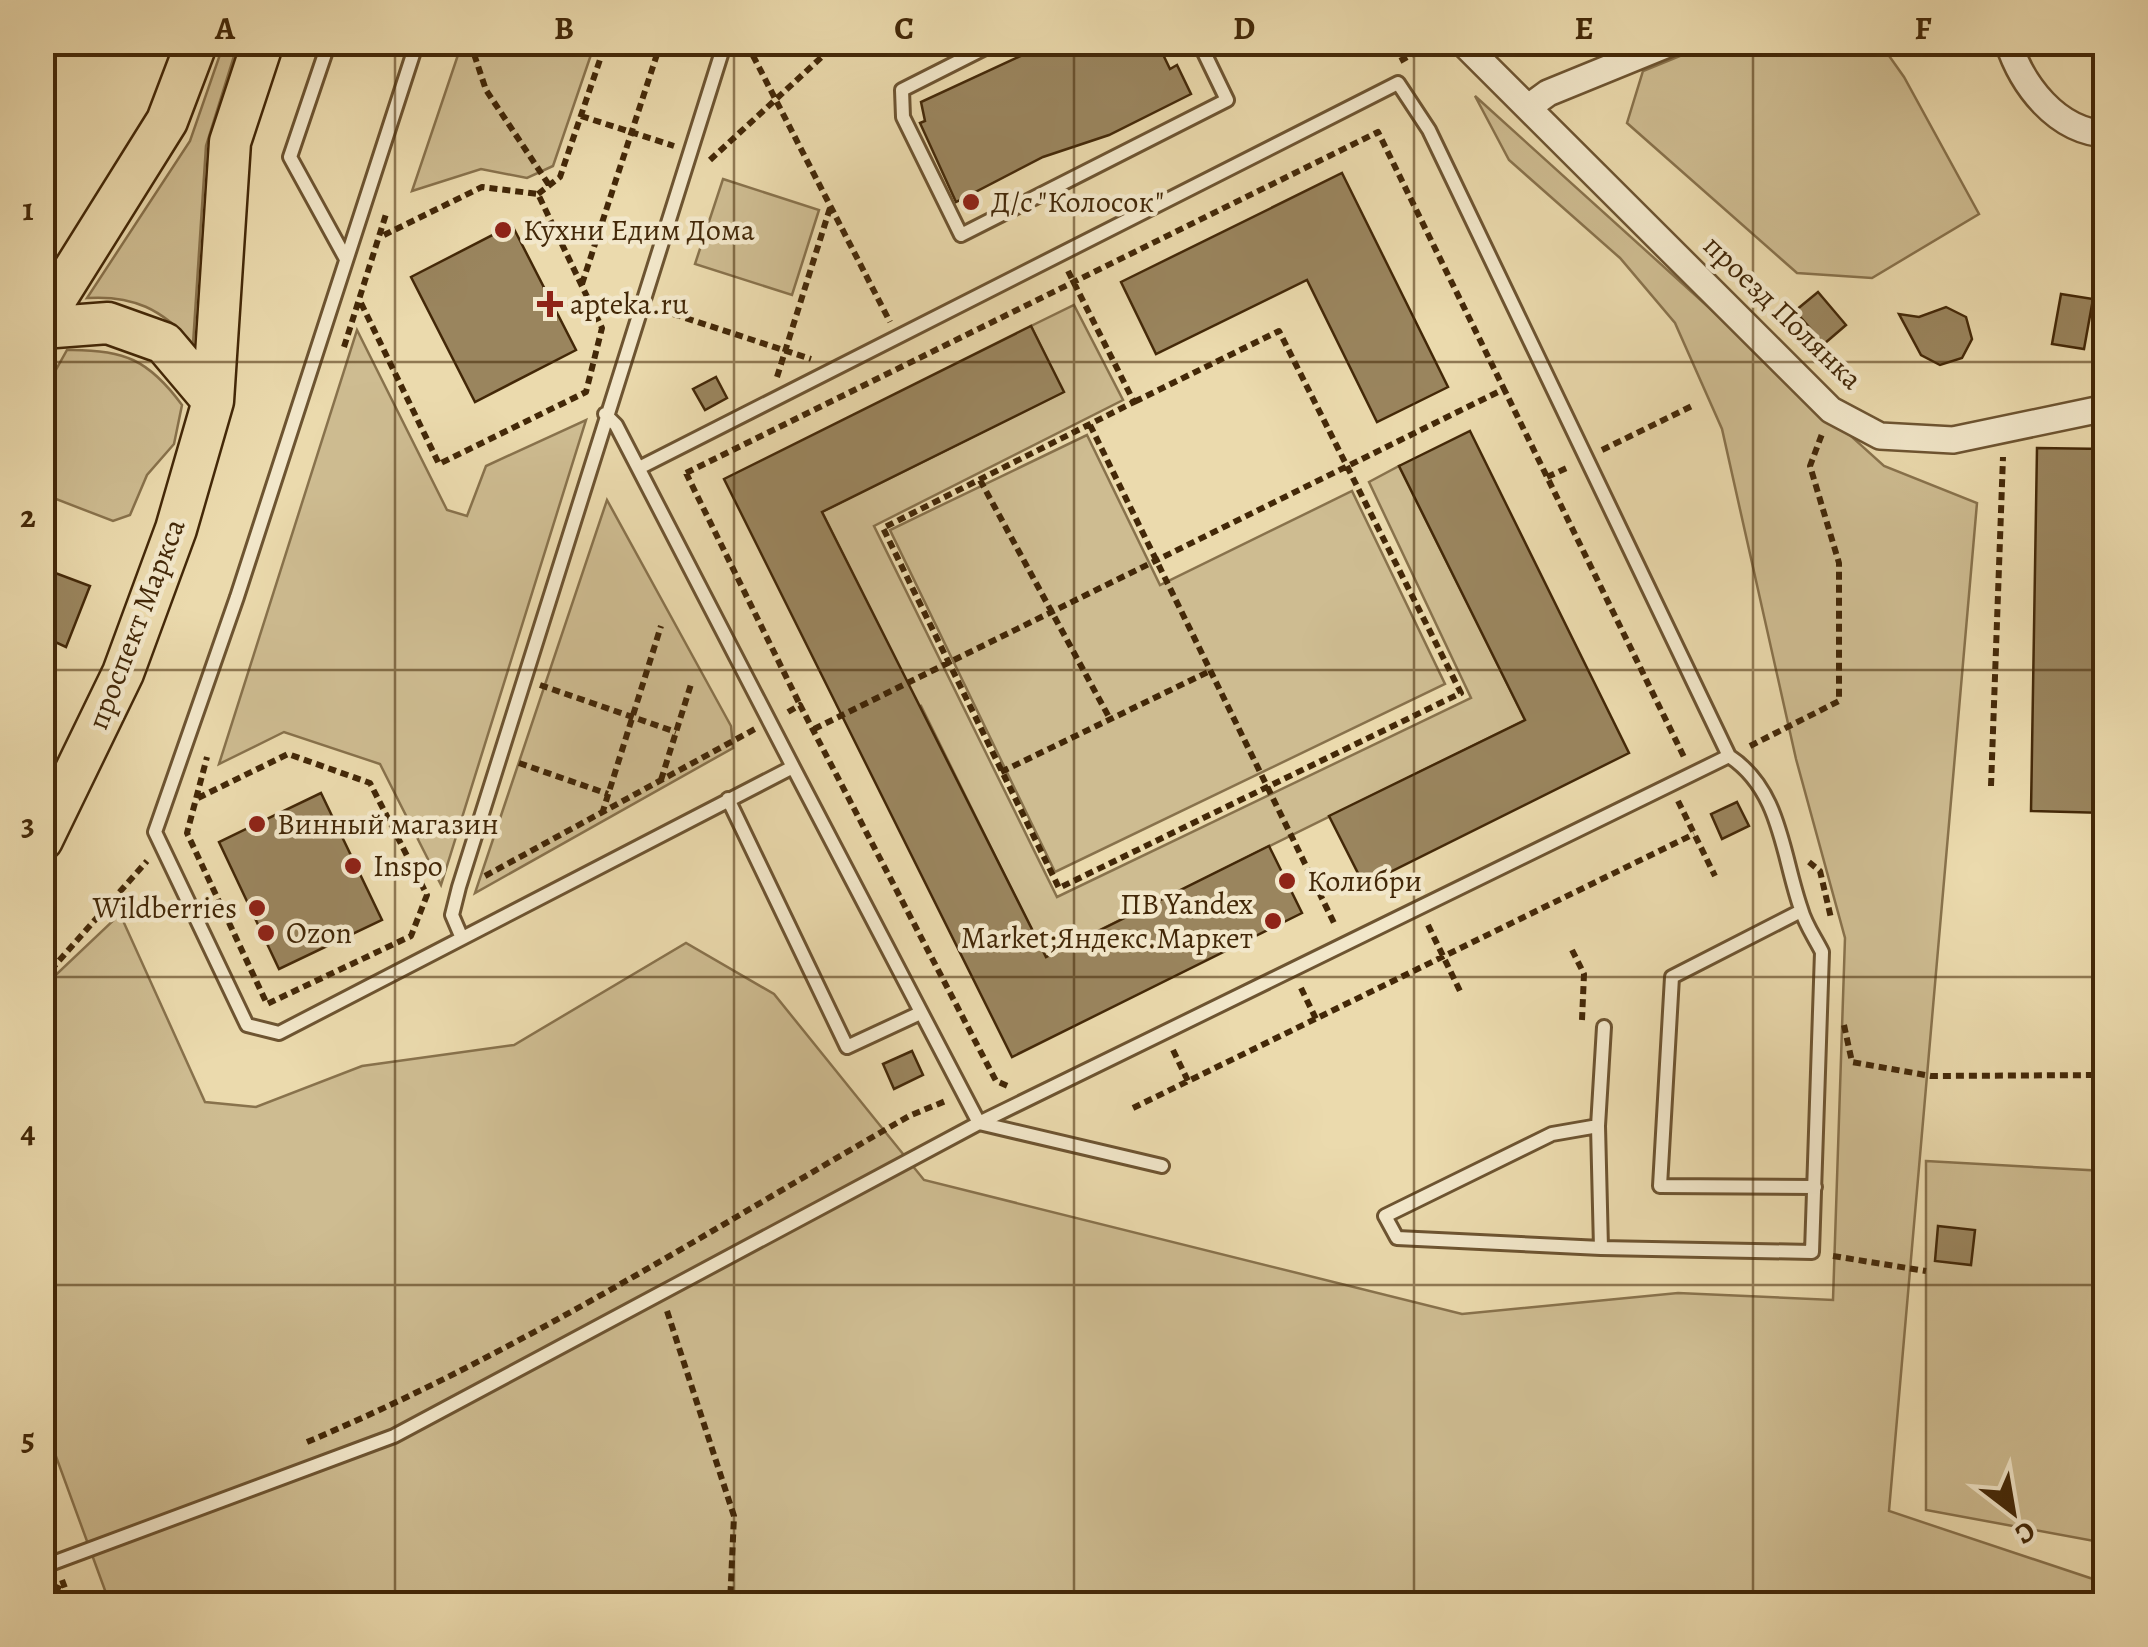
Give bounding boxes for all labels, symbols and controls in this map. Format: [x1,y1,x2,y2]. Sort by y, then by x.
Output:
text: A [214,6,236,50]
text: B [554,6,574,50]
text: C [894,6,914,50]
text: D [1233,6,1255,50]
text: E [1574,6,1594,50]
text: F [1915,6,1932,50]
place label: Д/с "Колосок" [991,182,1164,222]
text: 1 [22,187,34,231]
marker: Д/с "Колосок" [960,191,982,213]
place label: Кухни Едим Дома [523,210,755,250]
marker: Кухни Едим Дома [492,219,514,241]
street label: проезд Полянка [1695,226,1871,398]
place label: apteka.ru [570,284,689,324]
marker: apteka.ru [539,293,561,315]
text: 2 [20,494,36,538]
street label: проспект Маркса [77,513,195,735]
text: 3 [21,802,35,846]
place label: Винный магазин [277,804,499,844]
marker: Винный магазин [246,813,268,835]
place label: Inspo [373,846,443,886]
marker: Inspo [342,855,364,877]
place label: Колибри [1307,861,1422,901]
marker: Колибри [1276,870,1298,892]
place label: ПВ Yandex Market;Яндекс.Маркет [961,884,1253,958]
place label: Wildberries [92,888,237,928]
marker: Wildberries [246,897,268,919]
marker: ПВ Yandex Market;Яндекс.Маркет [1262,910,1284,932]
place label: Ozon [286,913,352,953]
marker: Ozon [255,922,277,944]
text: 4 [20,1109,36,1153]
text: 5 [21,1417,35,1461]
north arrow [1963,1462,2063,1562]
text: С [2008,1512,2043,1553]

